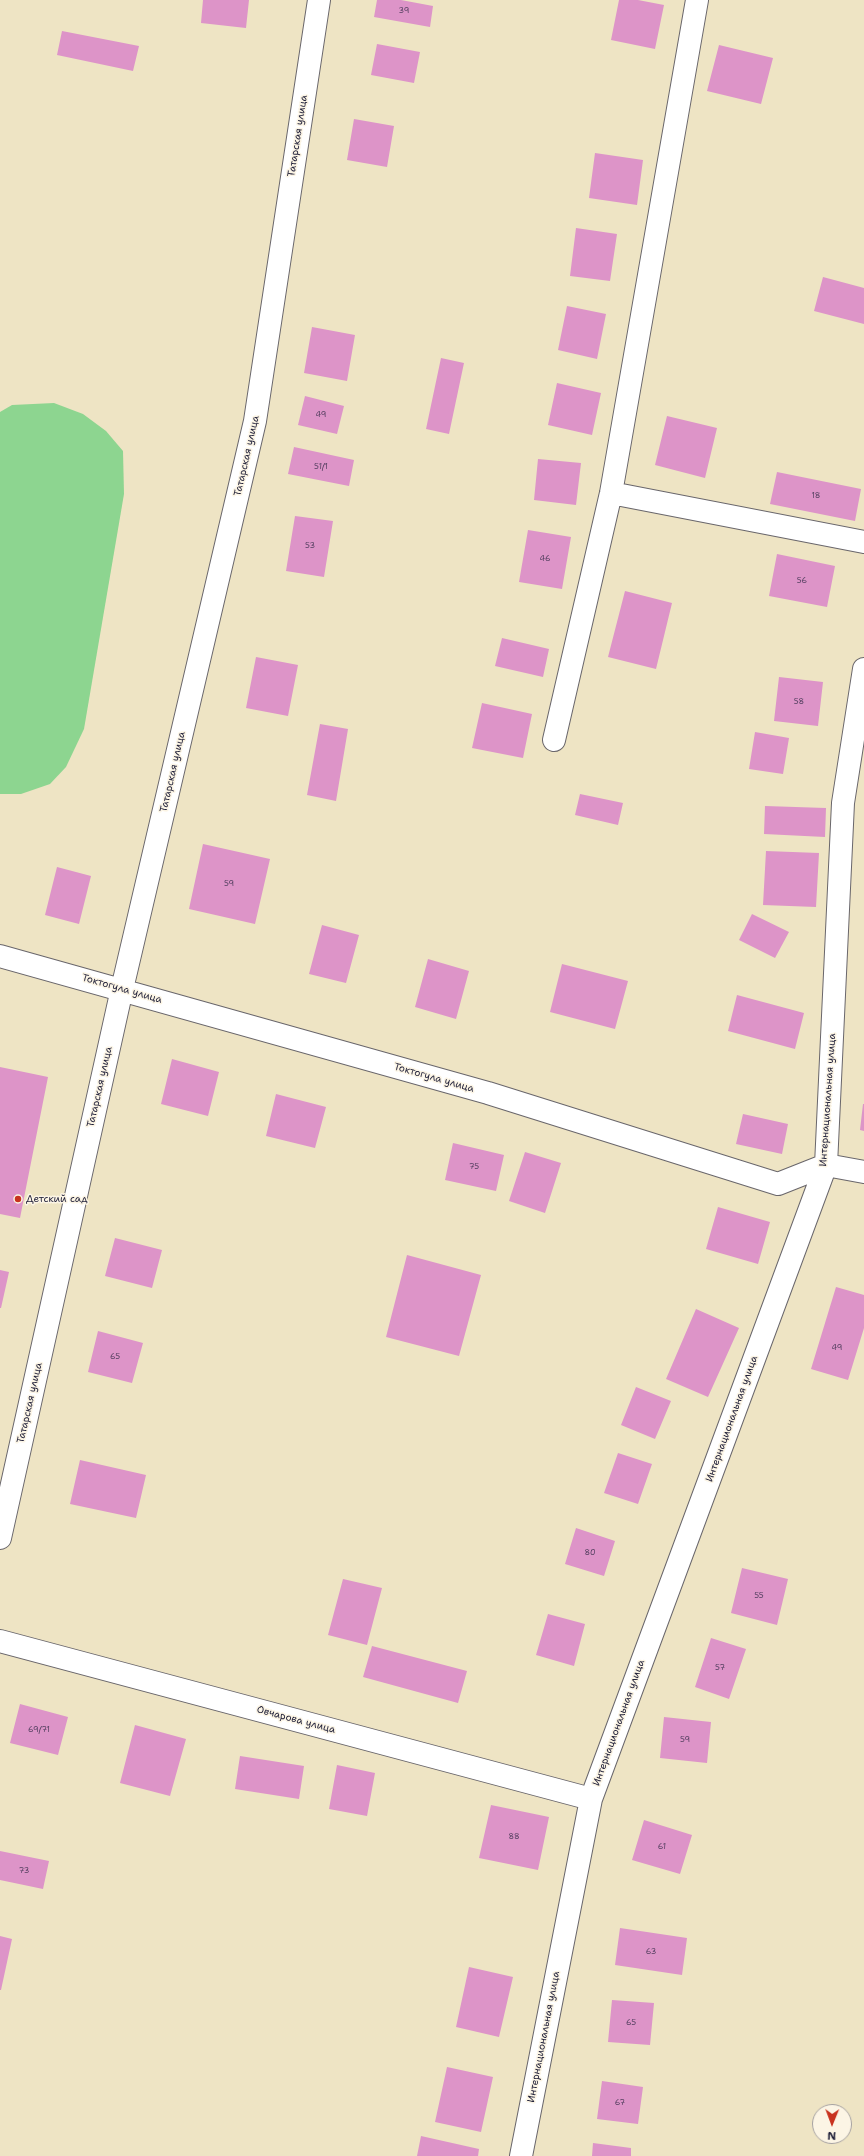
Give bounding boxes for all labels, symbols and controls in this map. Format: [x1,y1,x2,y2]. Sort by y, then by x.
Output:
house number: 39 [399,6,409,16]
street label: Татарская улица [286,94,310,178]
house number: 49 [316,410,326,420]
street label: Татарская улица [232,414,262,498]
house number: 51/1 [314,462,328,472]
house number: 18 [812,491,820,501]
house number: 53 [305,541,315,551]
house number: 46 [539,554,551,564]
house number: 56 [797,576,807,586]
house number: 58 [794,697,804,707]
street label: Татарская улица [158,730,188,814]
house number: 59 [224,879,234,889]
street label: Токтогула улица [81,972,163,1006]
street label: Интернациональная улица [817,1033,839,1167]
street label: Татарская улица [85,1045,115,1129]
street label: Токтогула улица [393,1061,475,1095]
house number: 75 [469,1162,479,1172]
place label: Детский сад [26,1193,88,1205]
marker: Детский сад [13,1194,23,1204]
house number: 49 [832,1343,842,1353]
house number: 65 [110,1352,120,1362]
street label: Интернациональная улица [704,1354,760,1484]
street label: Татарская улица [15,1361,45,1445]
house number: 80 [584,1548,596,1558]
house number: 55 [754,1591,764,1601]
street label: Интернациональная улица [591,1658,647,1788]
house number: 57 [715,1663,725,1673]
street label: Овчарова улица [255,1704,337,1736]
house number: 69/71 [28,1725,50,1735]
house number: 59 [680,1735,690,1745]
house number: 88 [508,1832,520,1842]
house number: 61 [658,1842,666,1852]
house number: 73 [19,1866,29,1876]
house number: 63 [646,1947,656,1957]
street label: Интернациональная улица [525,1970,563,2104]
house number: 65 [626,2018,636,2028]
house number: 67 [615,2098,625,2108]
north arrow [812,2104,852,2144]
text: N [827,2128,836,2143]

